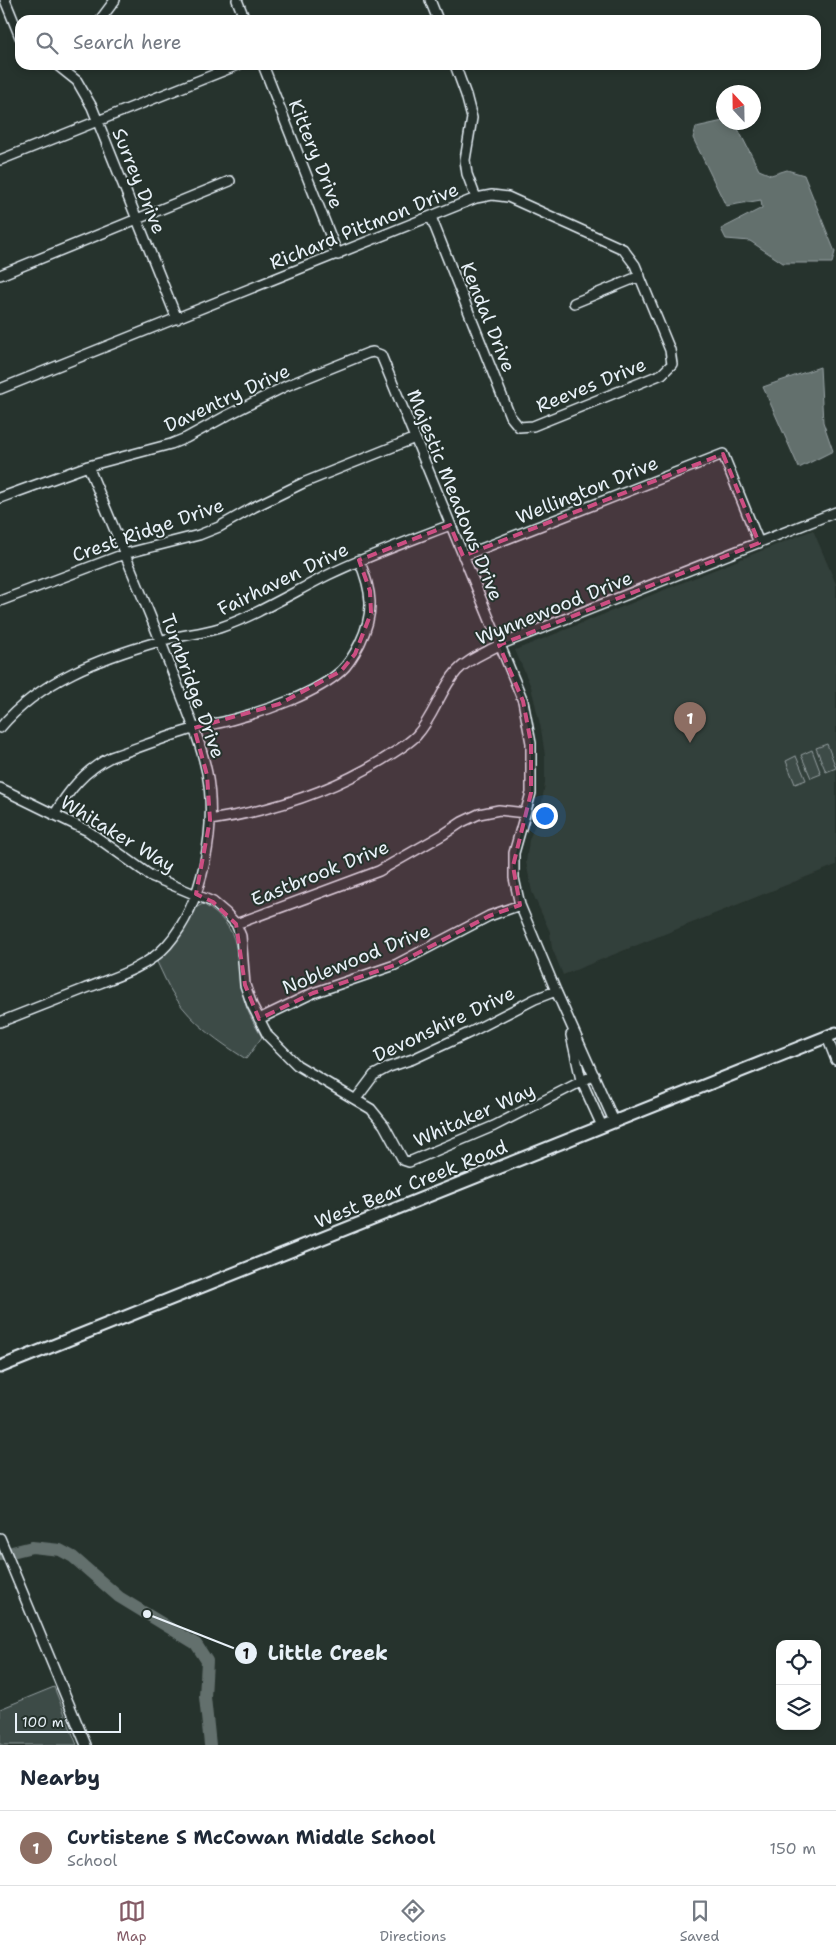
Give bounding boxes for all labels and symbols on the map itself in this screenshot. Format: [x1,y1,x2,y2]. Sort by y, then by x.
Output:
north arrow [716,85,761,130]
street label: Kittery Drive [283,96,349,212]
street label: Surrey Drive [106,124,172,238]
street label: Richard Pittmon Drive [266,177,462,275]
street label: Kendal Drive [455,258,521,376]
street label: Reeves Drive [532,352,650,418]
street label: Daventry Drive [160,358,294,438]
street label: Majestic Meadows Drive [401,386,509,604]
street label: Wellington Drive [512,450,662,530]
street label: Crest Ridge Drive [69,492,227,568]
street label: Fairhaven Drive [213,536,353,622]
street label: Wynnewood Drive [472,565,636,651]
street label: Turnbridge Drive [155,610,231,762]
pin: 1 [674,702,706,743]
street label: Whitaker Way [56,790,180,878]
your location [532,803,558,829]
street label: Eastbrook Drive [247,834,393,912]
street label: Noblewood Drive [278,918,434,1000]
street label: Devonshire Drive [369,980,519,1068]
street label: Whitaker Way [409,1077,539,1153]
street label: West Bear Creek Road [311,1134,511,1234]
callout: Little Creek [233,1636,399,1671]
text: Little Creek [268,1640,388,1666]
text: 1 [243,1644,250,1664]
scale bar [15,1710,121,1733]

